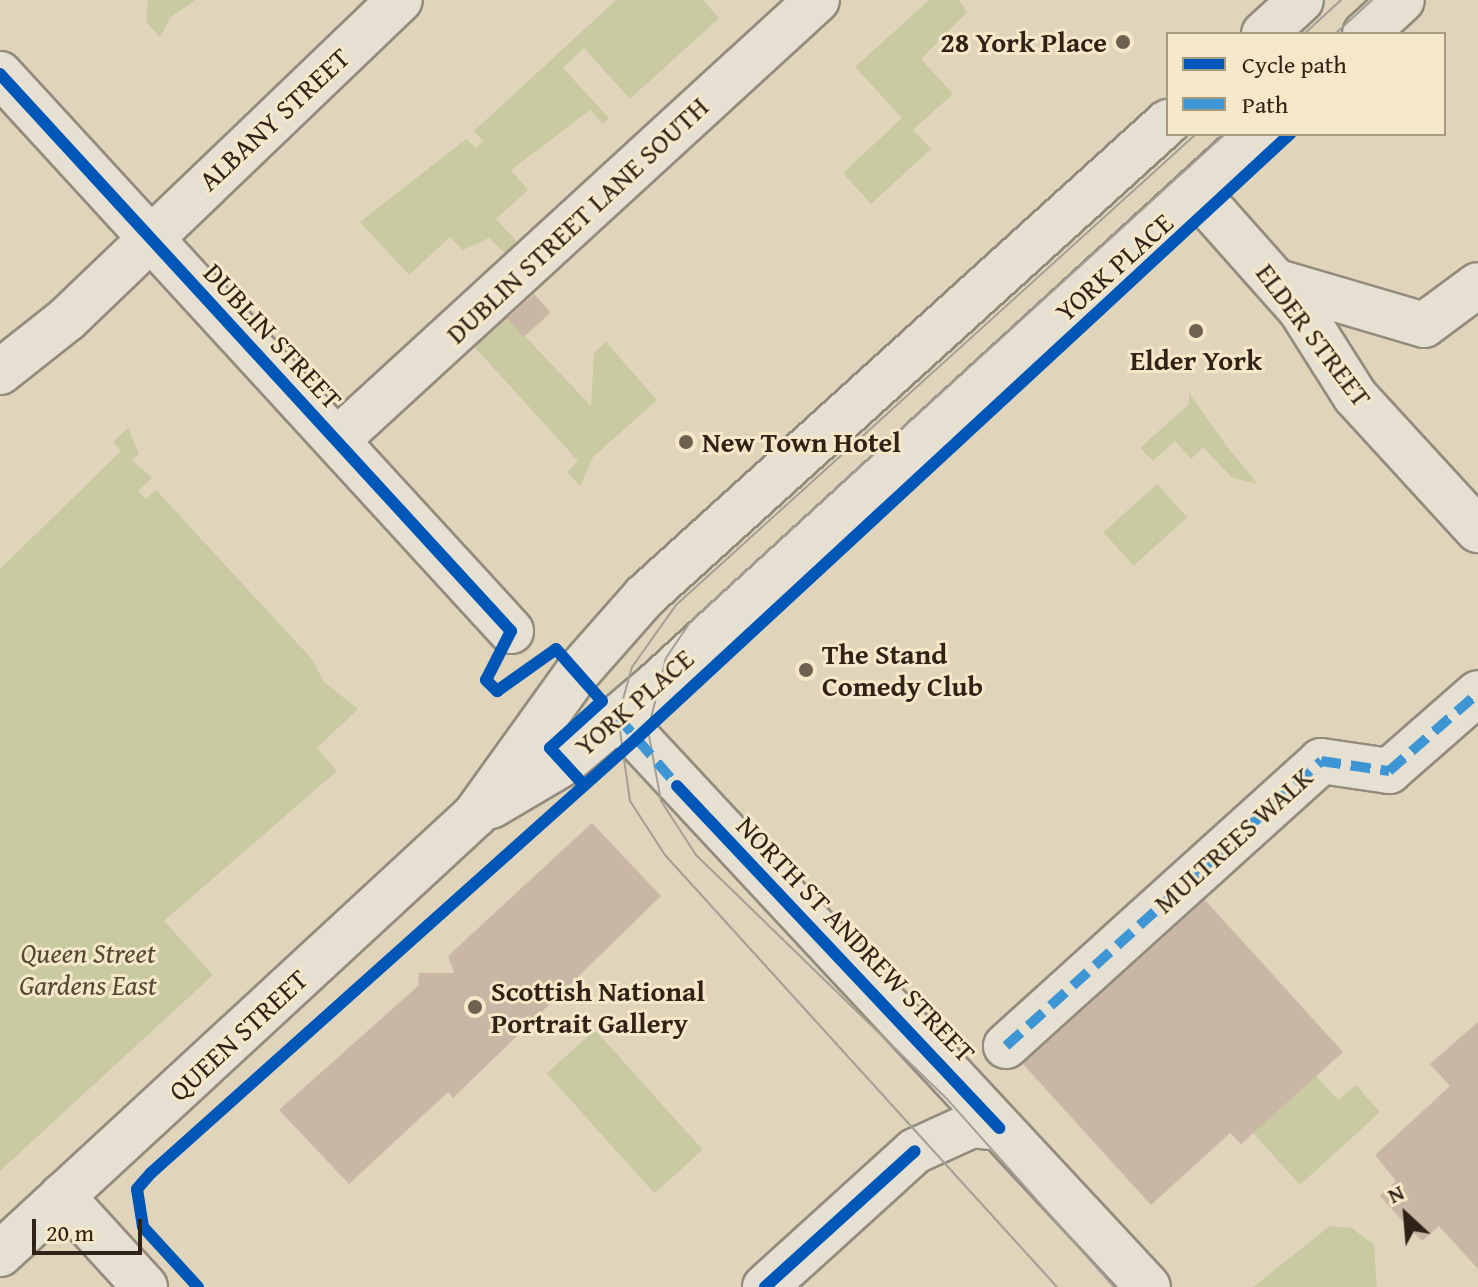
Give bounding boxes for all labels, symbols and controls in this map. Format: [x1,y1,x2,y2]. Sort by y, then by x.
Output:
place label: 28 York Place [940,25,1107,59]
legend [1166,32,1446,136]
marker: 28 York Place [1114,33,1132,51]
street label: ALBANY STREET [191,40,357,198]
text: Cycle path [1242,47,1347,82]
text: Path [1242,87,1288,122]
street label: DUBLIN STREET LANE SOUTH [439,90,715,350]
street label: YORK PLACE [1048,206,1180,328]
street label: DUBLIN STREET [197,256,349,416]
street label: ELDER STREET [1249,257,1379,413]
marker: Elder York [1187,322,1205,340]
place label: Elder York [1130,343,1262,377]
place label: New Town Hotel [702,425,901,459]
marker: New Town Hotel [677,433,695,451]
place label: The Stand Comedy Club [822,637,983,703]
street label: YORK PLACE [568,641,700,763]
marker: The Stand Comedy Club [797,661,815,679]
street label: MULTREES WALK [1147,760,1319,920]
street label: NORTH ST ANDREW STREET [730,809,982,1069]
park label: Queen Street Gardens East [19,936,157,1002]
street label: QUEEN STREET [162,962,314,1108]
place label: Scottish National Portrait Gallery [491,974,705,1040]
marker: Scottish National Portrait Gallery [466,998,484,1016]
north arrow [1366,1175,1446,1255]
text: N [1382,1176,1409,1211]
scale bar [36,1203,146,1253]
text: 20 m [46,1215,94,1250]

